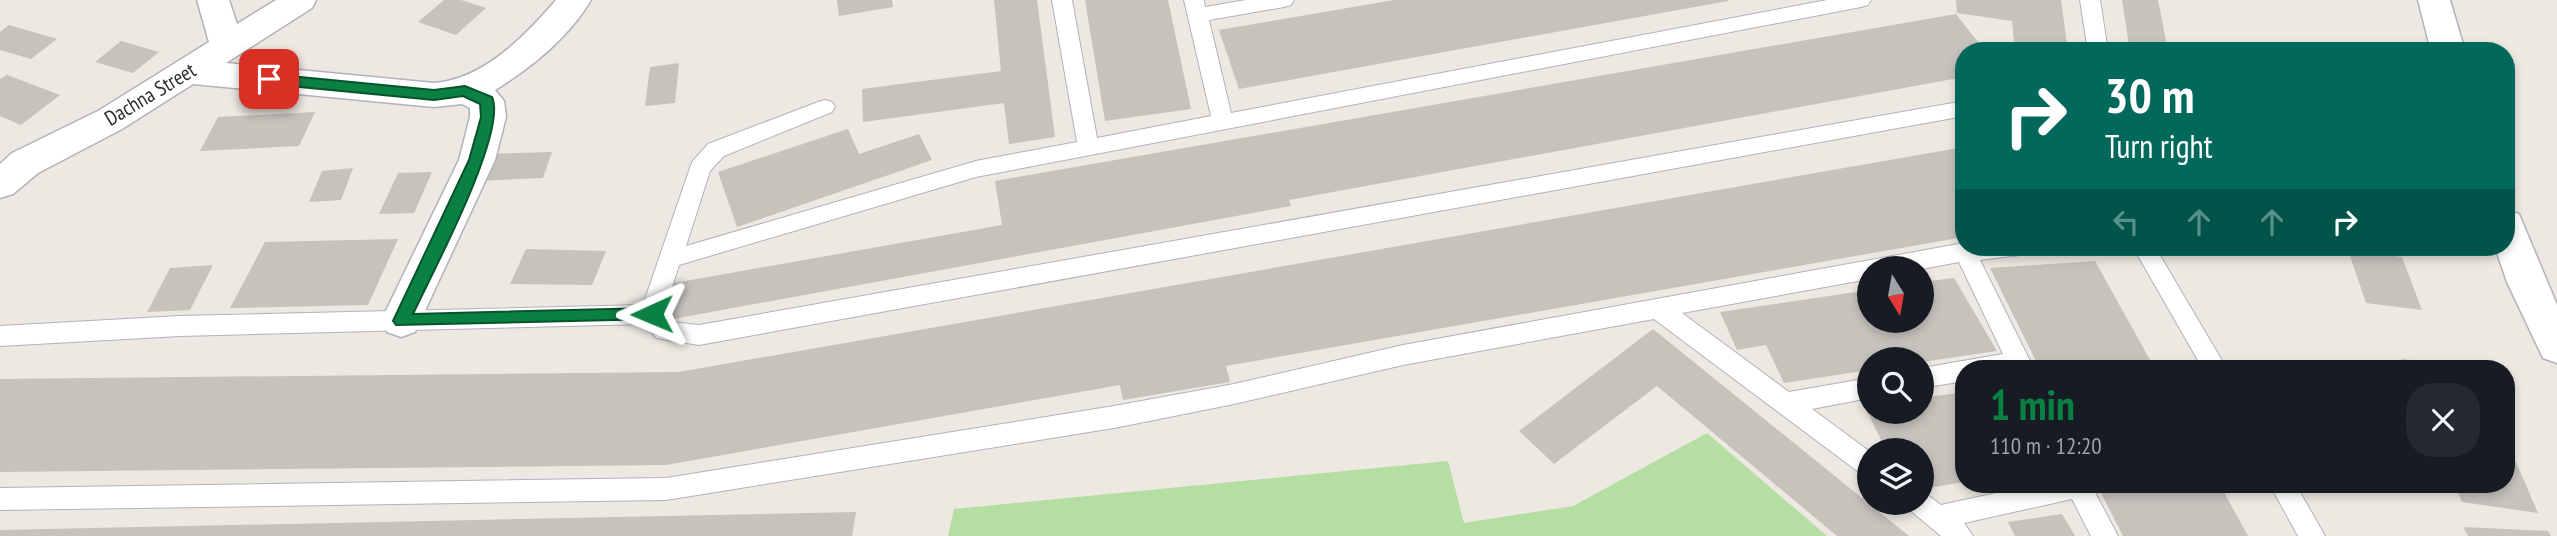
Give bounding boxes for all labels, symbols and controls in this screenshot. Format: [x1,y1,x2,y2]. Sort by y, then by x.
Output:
pin [239,49,299,109]
street label: Dachna Street [99,56,201,132]
icon: arrive [250,60,288,98]
text: 30 m [2105,63,2194,127]
icon: right [1990,70,2081,161]
text: Turn right [2105,125,2213,167]
icon: left [2107,203,2145,241]
icon: ahead [2180,203,2218,241]
icon: ahead [2253,203,2291,241]
icon: right [2326,203,2364,241]
north arrow [1857,256,1934,332]
map controls [1857,256,1934,515]
position arrow [615,277,689,351]
button: search [1857,347,1934,424]
text: 1 min [1990,377,2075,432]
button: close [2406,383,2480,457]
text: 110 m · 12:20 [1990,431,2102,460]
button: layers [1857,438,1934,515]

